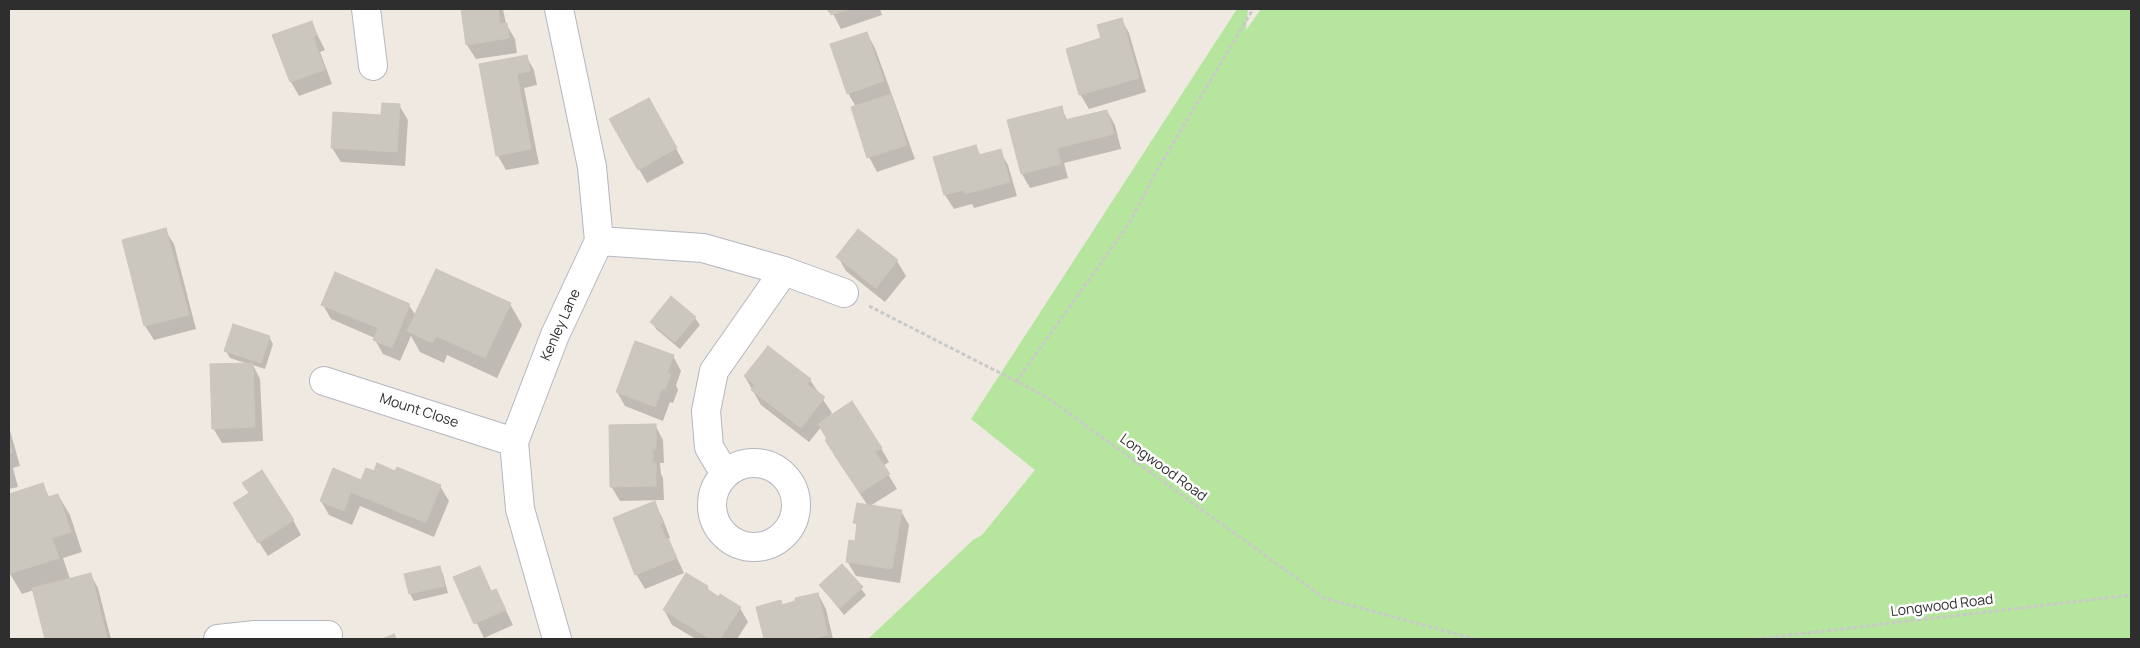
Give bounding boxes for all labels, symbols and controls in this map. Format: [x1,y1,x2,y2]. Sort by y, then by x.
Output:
street label: Kenley Lane [538,286,584,364]
street label: Mount Close [377,390,461,432]
street label: Longwood Road [1116,431,1210,505]
street label: Longwood Road [1890,591,1994,621]

